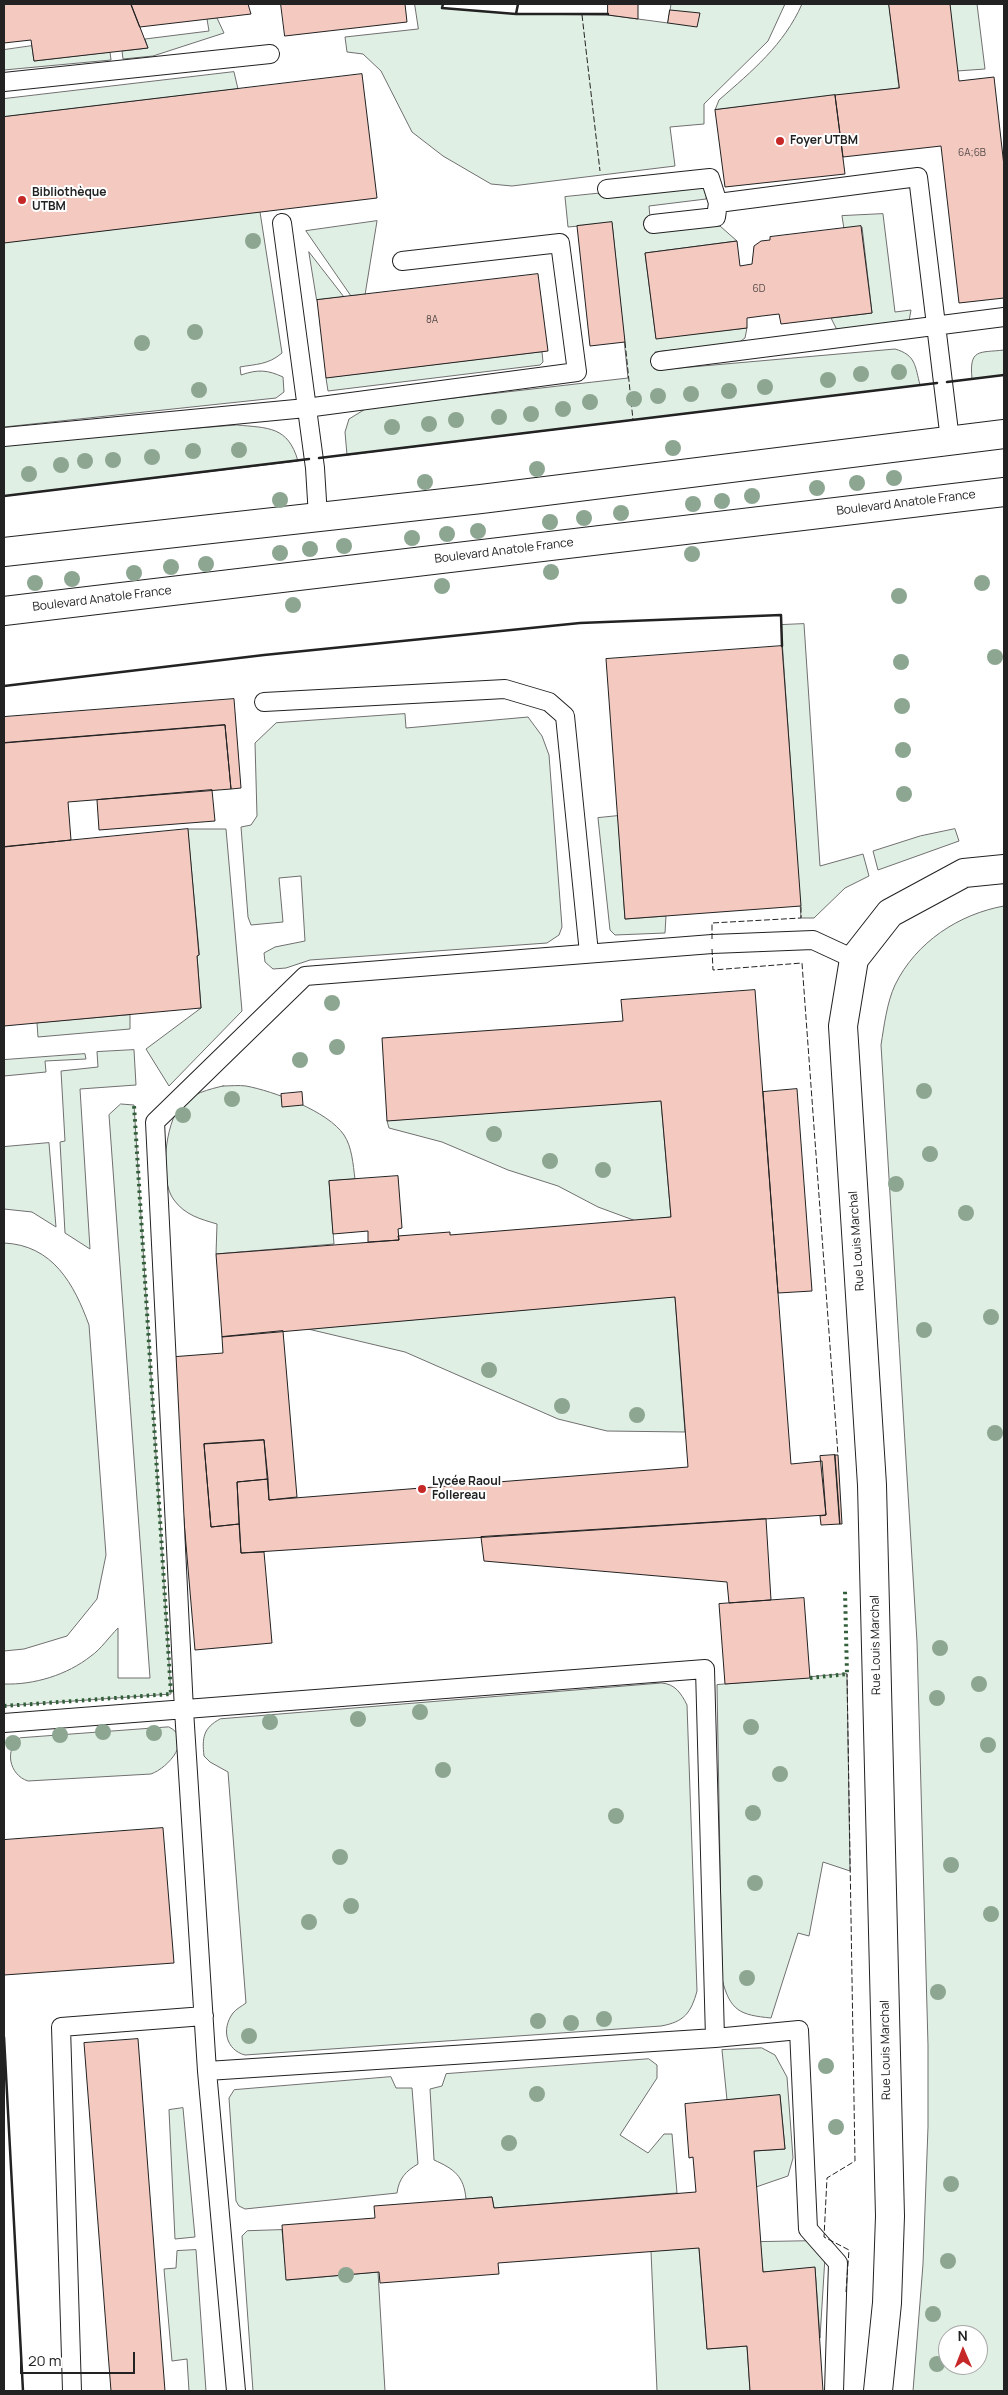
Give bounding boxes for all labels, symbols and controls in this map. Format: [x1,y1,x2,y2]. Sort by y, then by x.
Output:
place label: Foyer UTBM [790,134,858,148]
marker: Foyer UTBM [774,135,786,147]
house number: 6A;6B [958,147,986,159]
place label: Bibliothèque UTBM [32,186,107,214]
marker: Bibliothèque UTBM [16,194,28,206]
house number: 6D [753,283,765,295]
house number: 8A [426,314,438,326]
street label: Boulevard Anatole France [836,487,976,519]
street label: Boulevard Anatole France [434,535,574,567]
street label: Boulevard Anatole France [32,583,172,615]
street label: Rue Louis Marchal [846,1191,868,1291]
place label: Lycée Raoul Follereau [432,1475,501,1503]
marker: Lycée Raoul Follereau [416,1483,428,1495]
street label: Rue Louis Marchal [868,1595,884,1695]
street label: Rue Louis Marchal [878,2000,894,2100]
north arrow [938,2325,988,2375]
text: N [958,2326,968,2345]
scale bar [22,2342,138,2374]
text: 20 m [28,2350,61,2371]

